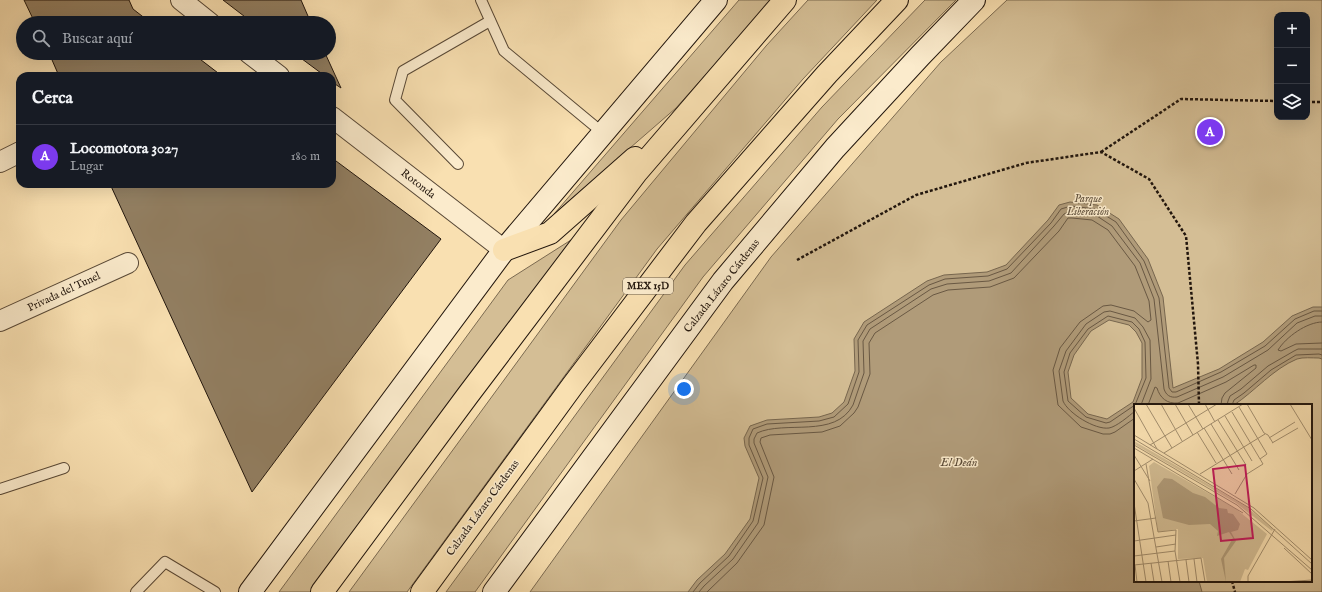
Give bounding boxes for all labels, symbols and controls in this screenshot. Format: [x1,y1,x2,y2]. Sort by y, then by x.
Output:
map controls [1274,12,1310,120]
button: + [1274,12,1310,48]
search box [16,16,336,60]
icon: search [30,27,52,49]
text: Buscar aquí [62,29,132,48]
button: − [1274,48,1310,84]
button: layers [1274,84,1310,120]
text: Cerca [32,88,73,109]
pin: A [1197,117,1223,147]
text: Locomotora 3027 [70,139,178,158]
text: A [41,148,49,165]
text: 180 m [291,148,320,165]
text: Lugar [70,158,103,175]
street label: Rotonda [398,166,438,202]
park label: Parque Liberación [1066,192,1109,219]
street label: Calzada Lázaro Cárdenas [681,236,763,336]
street label: Privada del Tunel [25,269,103,315]
road number: MEX 15D [623,278,673,294]
your location [674,379,694,399]
inset map [1134,404,1312,582]
water label: El Deán [940,455,978,470]
street label: Calzada Lázaro Cárdenas [443,457,523,559]

